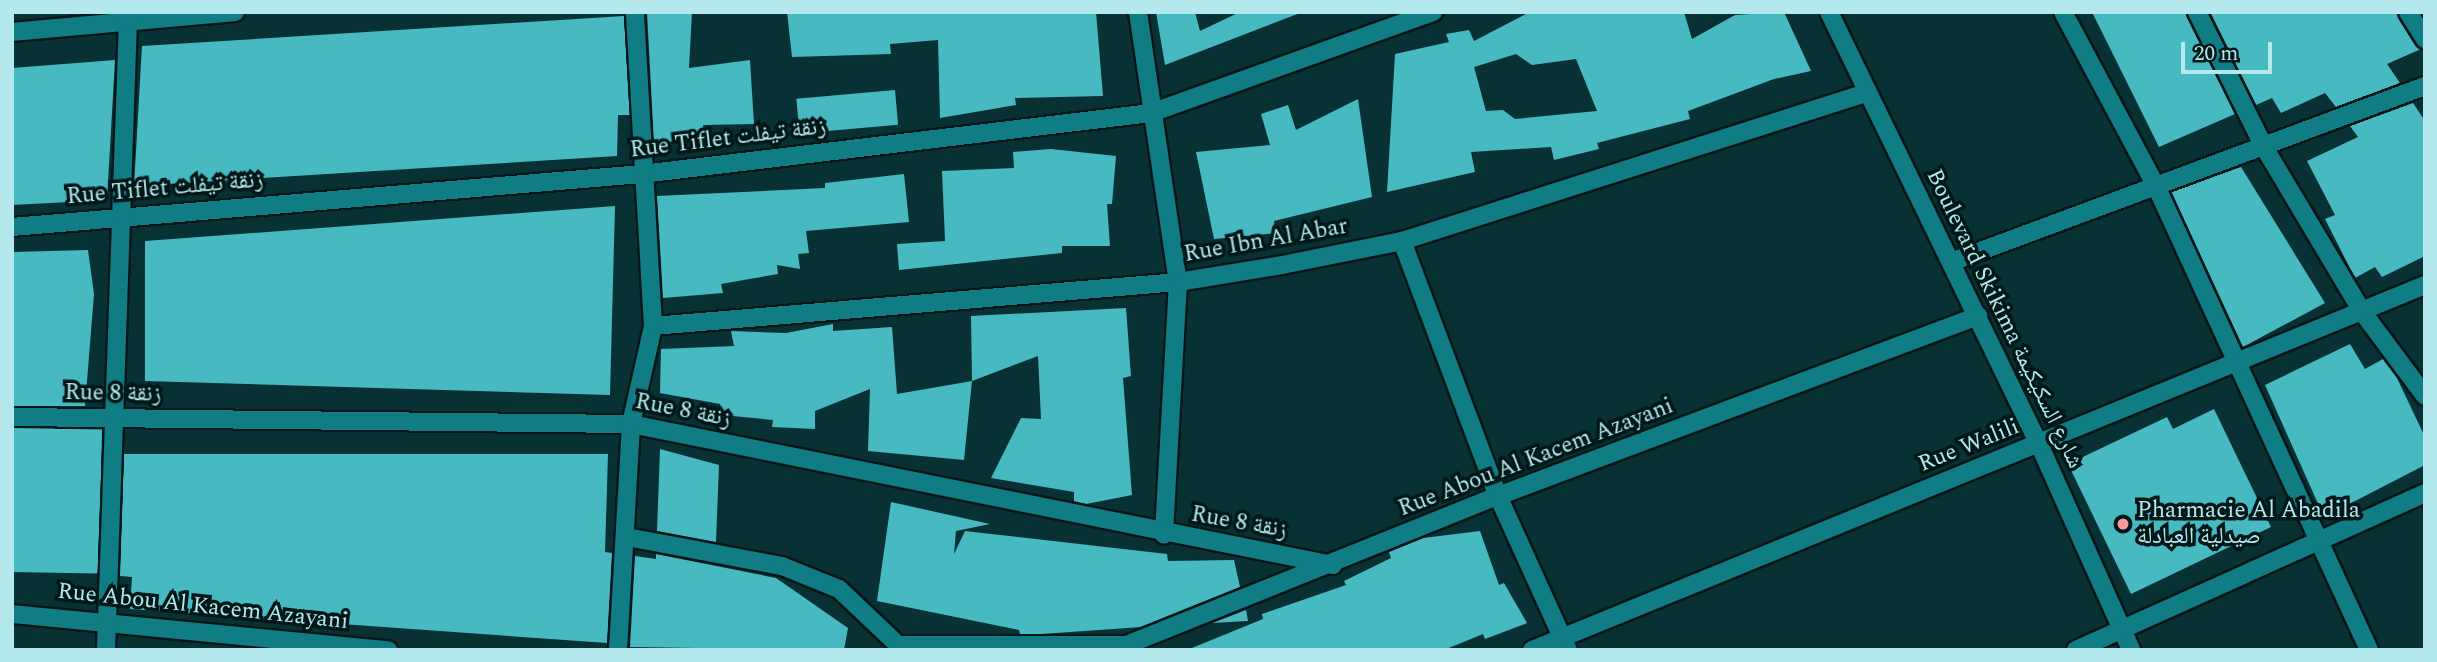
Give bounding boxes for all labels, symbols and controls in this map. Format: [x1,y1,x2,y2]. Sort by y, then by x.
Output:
scale bar [2185,28,2276,72]
text: 20 m [2194,38,2238,70]
street label: Rue Tiflet زنقة تيفلت [629,113,827,165]
street label: Boulevard Skikima شارع السكيكيمة [1919,165,2089,473]
street label: Rue Tiflet زنقة تيفلت [66,167,264,211]
street label: Rue Ibn Al Abar [1182,213,1350,269]
street label: Rue 8 زنقة [64,379,162,409]
street label: Rue 8 زنقة [633,388,733,434]
street label: Rue Abou Al Kacem Azayani [1395,393,1677,523]
street label: Rue Walili [1915,413,2023,479]
place label: Pharmacie Al Abadila صيدلية العبادلة [2137,497,2360,551]
street label: Rue 8 زنقة [1189,501,1289,545]
marker: Pharmacie Al Abadila صيدلية العبادلة [2115,516,2131,532]
street label: Rue Abou Al Kacem Azayani [56,578,350,636]

